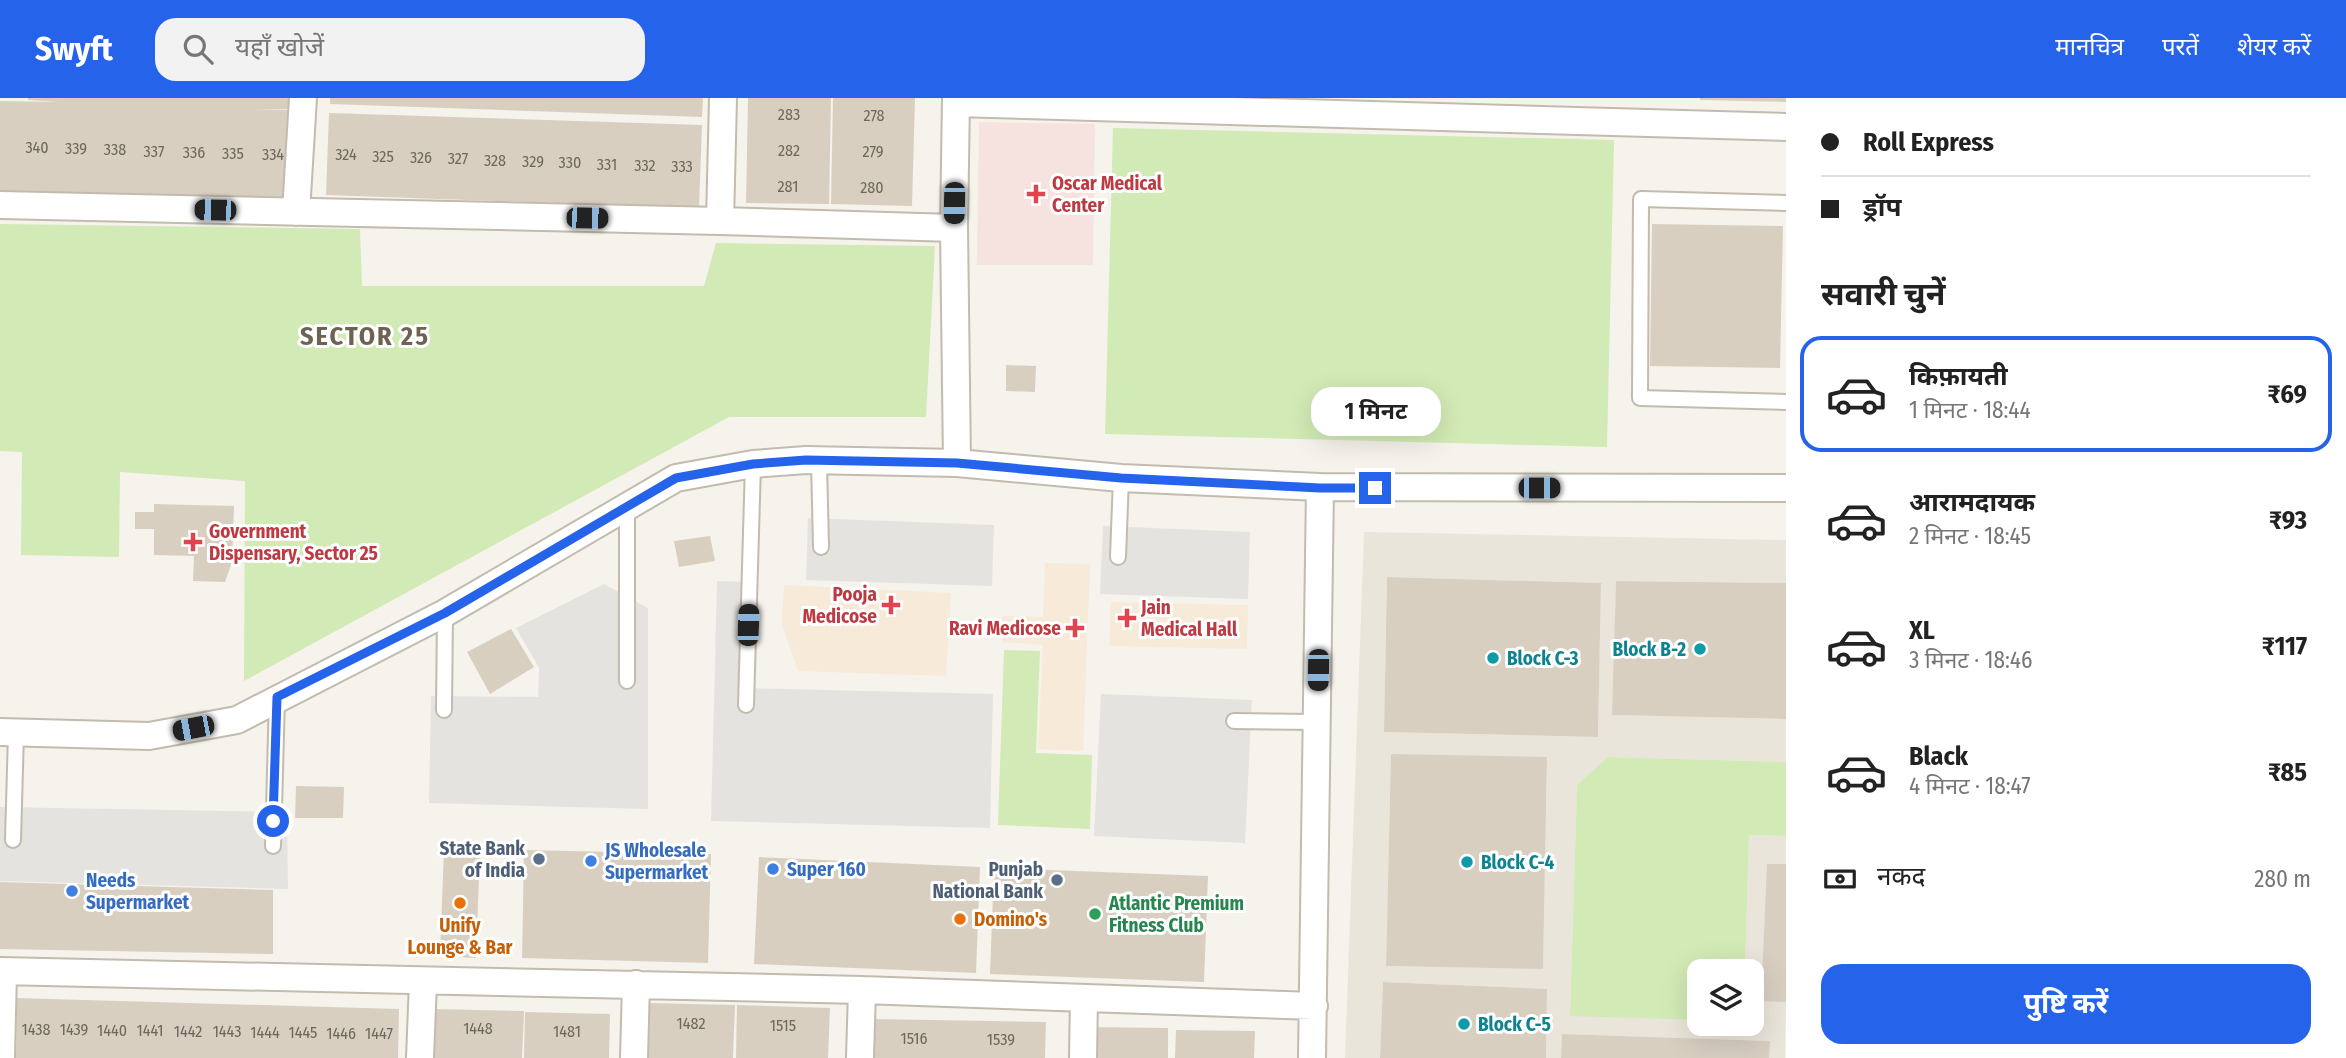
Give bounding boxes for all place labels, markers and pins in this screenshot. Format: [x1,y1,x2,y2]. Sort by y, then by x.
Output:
place label: Oscar Medical Center [1052,172,1163,217]
marker: Oscar Medical Center [1026,184,1046,204]
place label: Government Dispensary, Sector 25 [209,520,378,565]
marker: Government Dispensary, Sector 25 [183,532,203,552]
place label: Pooja Medicose [802,583,877,628]
place label: Jain Medical Hall [1140,596,1238,641]
marker: Pooja Medicose [883,597,899,613]
marker: Jain Medical Hall [1119,610,1135,626]
place label: Ravi Medicose [949,617,1061,640]
marker: Ravi Medicose [1067,620,1083,636]
place label: Block B-2 [1613,638,1686,661]
marker: Block B-2 [1692,641,1708,657]
place label: Block C-3 [1507,647,1579,670]
marker: Block C-3 [1485,650,1501,666]
place label: State Bank of India [440,837,525,882]
place label: JS Wholesale Supermarket [604,839,709,884]
marker: State Bank of India [531,851,547,867]
place label: Block C-4 [1481,851,1555,874]
marker: JS Wholesale Supermarket [583,853,599,869]
marker: Block C-4 [1459,854,1475,870]
place label: Super 160 [787,858,866,881]
place label: Punjab National Bank [932,858,1043,903]
marker: Super 160 [765,861,781,877]
place label: Needs Supermarket [86,869,190,914]
marker: Punjab National Bank [1049,872,1065,888]
marker: Needs Supermarket [64,883,80,899]
place label: Atlantic Premium Fitness Club [1108,892,1244,937]
marker: Unify Lounge & Bar [452,895,468,911]
marker: Atlantic Premium Fitness Club [1087,906,1103,922]
place label: Domino's [974,908,1048,931]
marker: Domino's [952,911,968,927]
place label: Unify Lounge & Bar [407,914,514,959]
place label: Block C-5 [1478,1013,1551,1036]
marker: Block C-5 [1456,1016,1472,1032]

